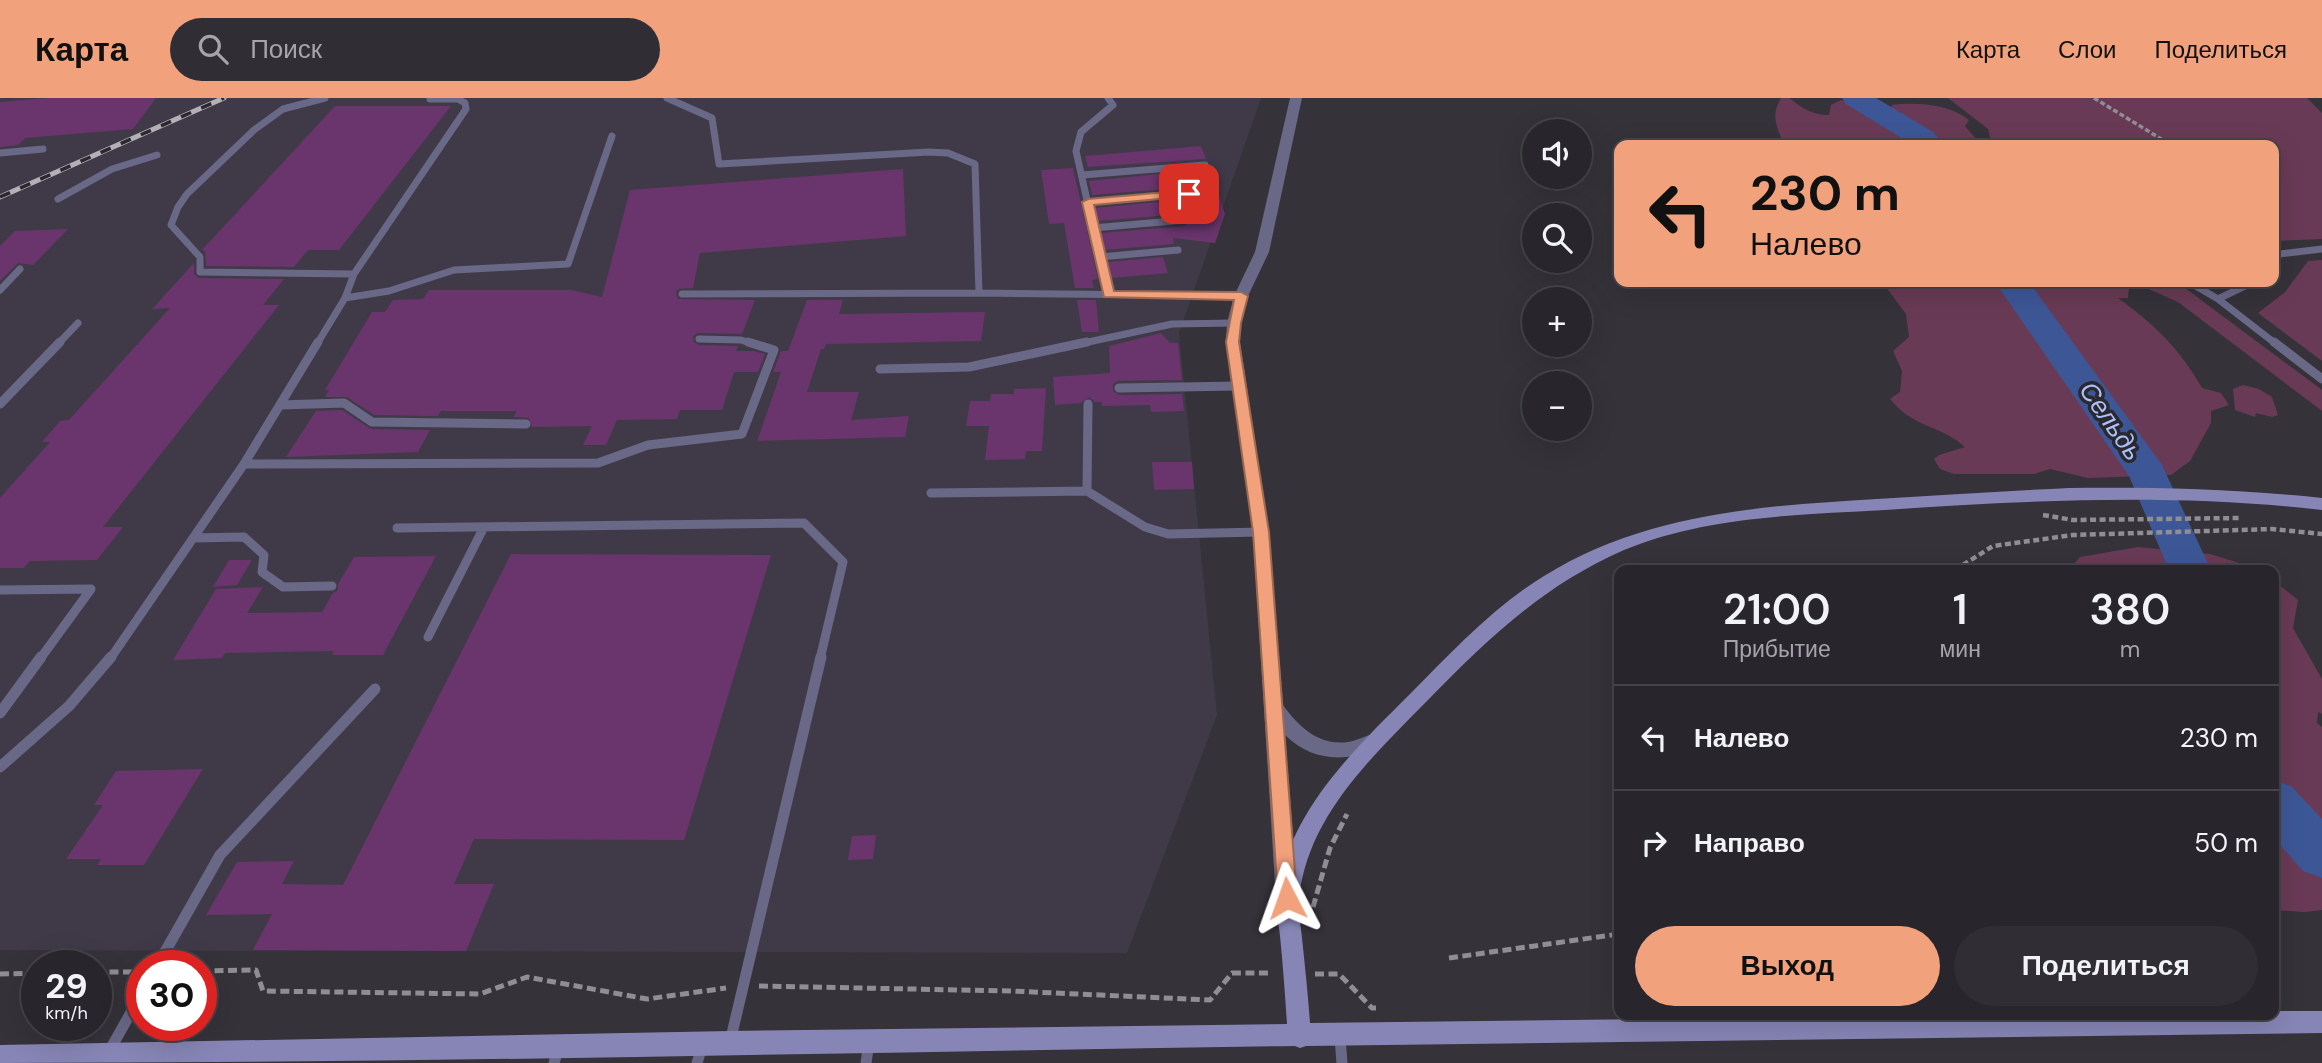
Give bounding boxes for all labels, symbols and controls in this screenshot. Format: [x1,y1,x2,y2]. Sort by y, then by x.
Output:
search box [170,18,660,81]
text: Карта [35,28,128,71]
icon: search [194,30,232,68]
text: Поиск [250,32,322,66]
text: Карта [1956,34,2020,65]
text: Слои [2058,34,2116,65]
text: Поделиться [2154,34,2287,65]
map controls [1522,119,1592,441]
button: sound [1522,119,1592,189]
text: 230 m [1750,161,1900,225]
pin [1159,164,1219,224]
icon: left [1635,168,1726,259]
icon: arrive [1170,175,1208,213]
button: search [1522,203,1592,273]
text: Налево [1750,223,1862,265]
button: + [1522,287,1592,357]
button: − [1522,371,1592,441]
water label: Сельдь [2072,375,2150,467]
text: 21:00 [1723,582,1831,637]
text: 1 [1953,582,1967,637]
text: 380 [2090,582,2170,637]
text: Прибытие [1723,634,1831,664]
text: мин [1939,634,1981,664]
text: m [2120,634,2140,664]
icon: left [1635,719,1673,757]
text: Налево [1694,721,1789,755]
text: 230 m [2180,721,2258,755]
icon: right [1635,824,1673,862]
text: Направо [1694,826,1805,860]
text: 50 m [2194,826,2258,860]
position arrow [1250,861,1324,935]
button: Выход [1635,926,1940,1006]
button: Поделиться [1954,926,2258,1006]
speed limit sign: 30 [126,950,217,1041]
text: 29 [45,963,88,1009]
text: km/h [45,1001,88,1025]

